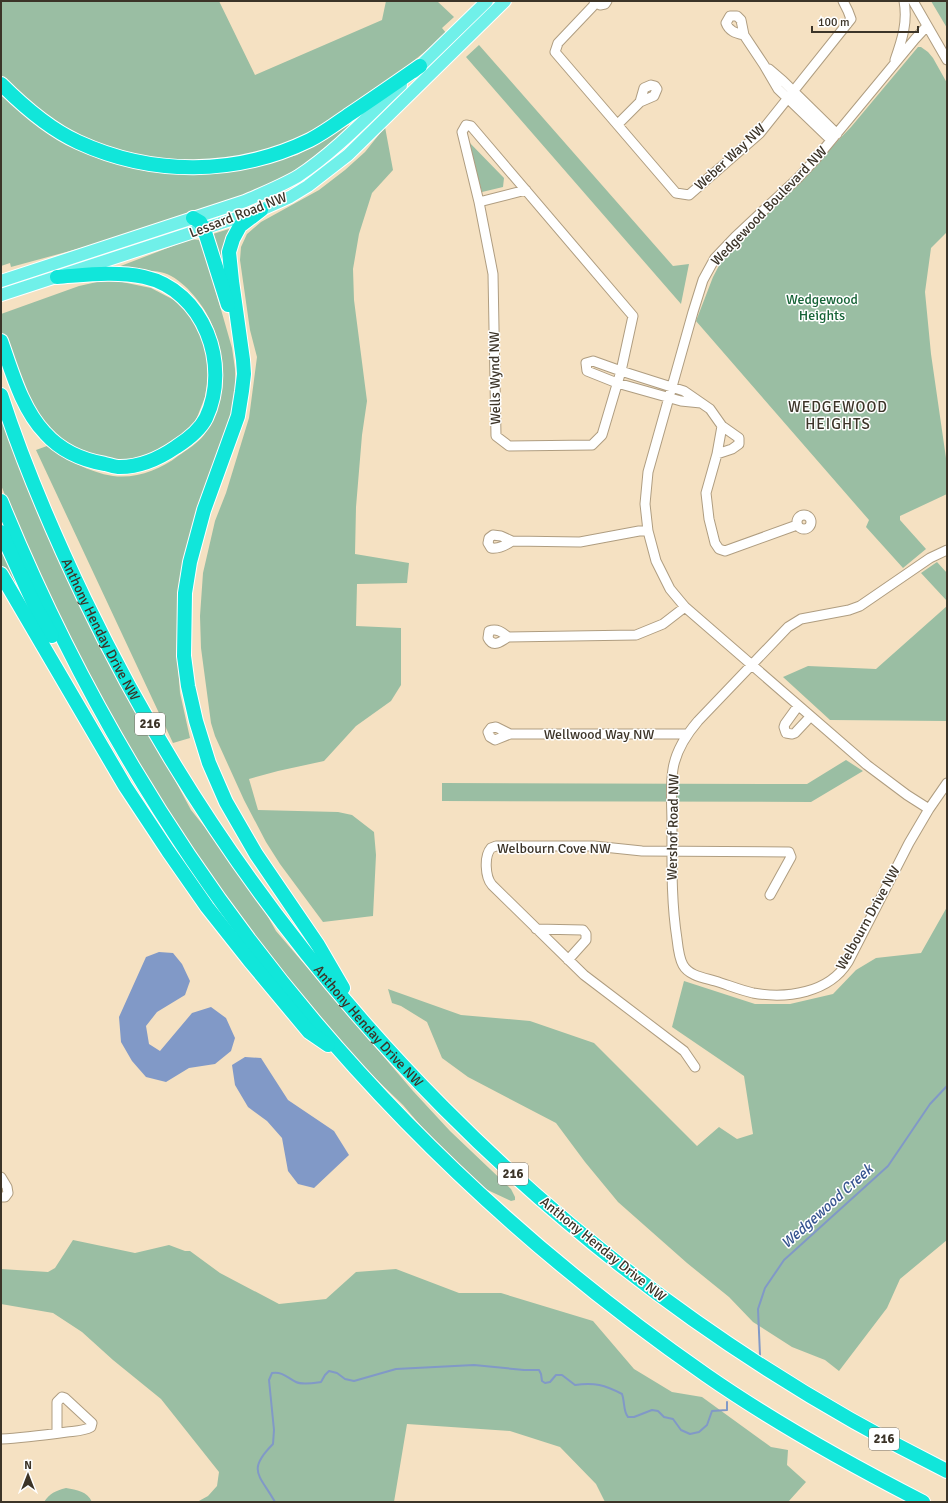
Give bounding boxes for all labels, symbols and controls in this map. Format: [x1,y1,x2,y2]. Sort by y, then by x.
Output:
scale bar [812,8,918,34]
text: 100 m [818,15,850,30]
street label: Weber Way NW [691,120,769,194]
street label: Wedgewood Boulevard NW [707,143,831,269]
street label: Lessard Road NW [187,189,289,241]
park label: Wedgewood Heights [786,291,858,324]
street label: Wells Wynd NW [486,331,504,425]
district label: WEDGEWOOD HEIGHTS [788,398,888,433]
street label: Anthony Henday Drive NW [58,555,144,704]
road number: 216 [135,713,165,735]
street label: Wellwood Way NW [544,726,654,743]
street label: Wershof Road NW [664,773,682,880]
street label: Welbourn Cove NW [497,840,611,857]
street label: Welbourn Drive NW [832,863,904,973]
street label: Anthony Henday Drive NW [310,961,427,1090]
water label: Wedgewood Creek [777,1159,878,1252]
road number: 216 [498,1163,528,1185]
street label: Anthony Henday Drive NW [537,1193,669,1305]
road number: 216 [869,1428,899,1450]
north arrow [8,1455,48,1495]
text: N [24,1459,32,1472]

